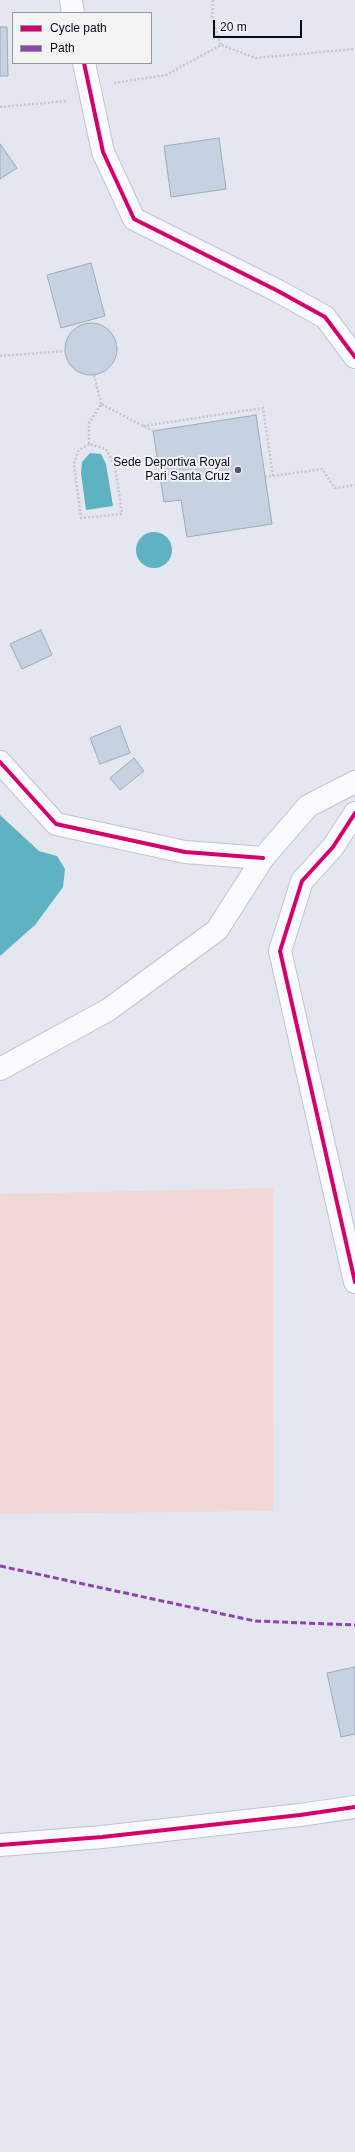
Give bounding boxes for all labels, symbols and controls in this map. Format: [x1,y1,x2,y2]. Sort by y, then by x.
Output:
legend [12,12,152,64]
scale bar [215,12,304,38]
text: 20 m [220,20,247,34]
text: Cycle path [50,21,107,35]
text: Path [50,41,75,55]
place label: Sede Deportiva Royal Pari Santa Cruz [113,456,230,484]
marker: Sede Deportiva Royal Pari Santa Cruz [233,465,243,475]

